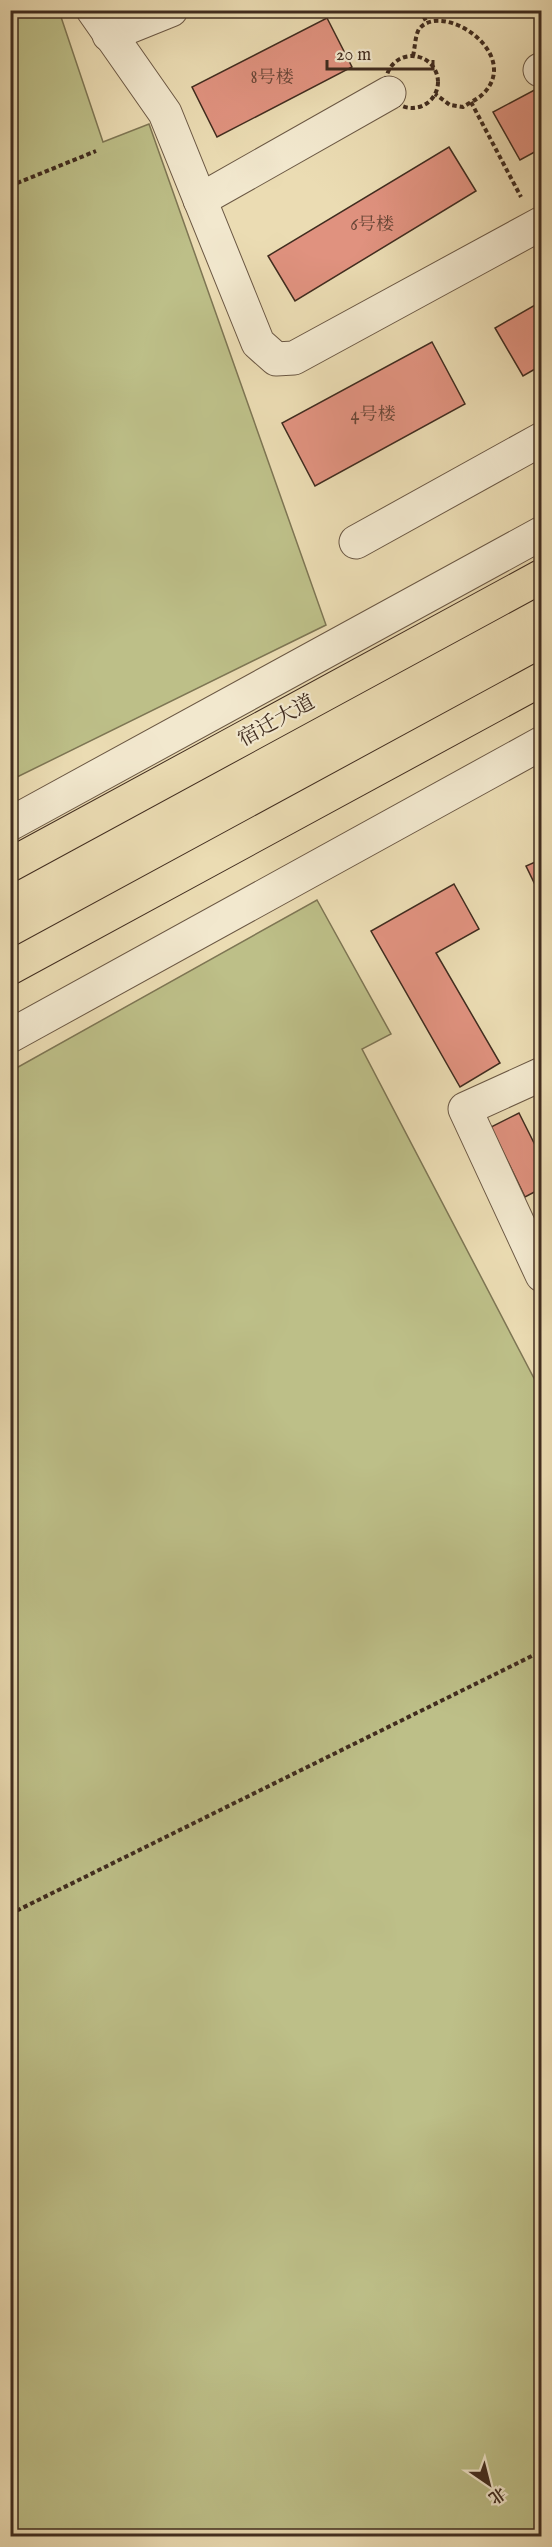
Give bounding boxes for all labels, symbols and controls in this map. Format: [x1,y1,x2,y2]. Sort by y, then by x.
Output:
scale bar [327,33,434,71]
text: 20 m [336,44,371,67]
house number: 8号楼 [250,67,294,90]
house number: 6号楼 [350,214,394,237]
house number: 4号楼 [351,404,395,427]
street label: 宿迁大道 [233,689,320,753]
north arrow [459,2454,519,2514]
text: 北 [484,2482,509,2507]

